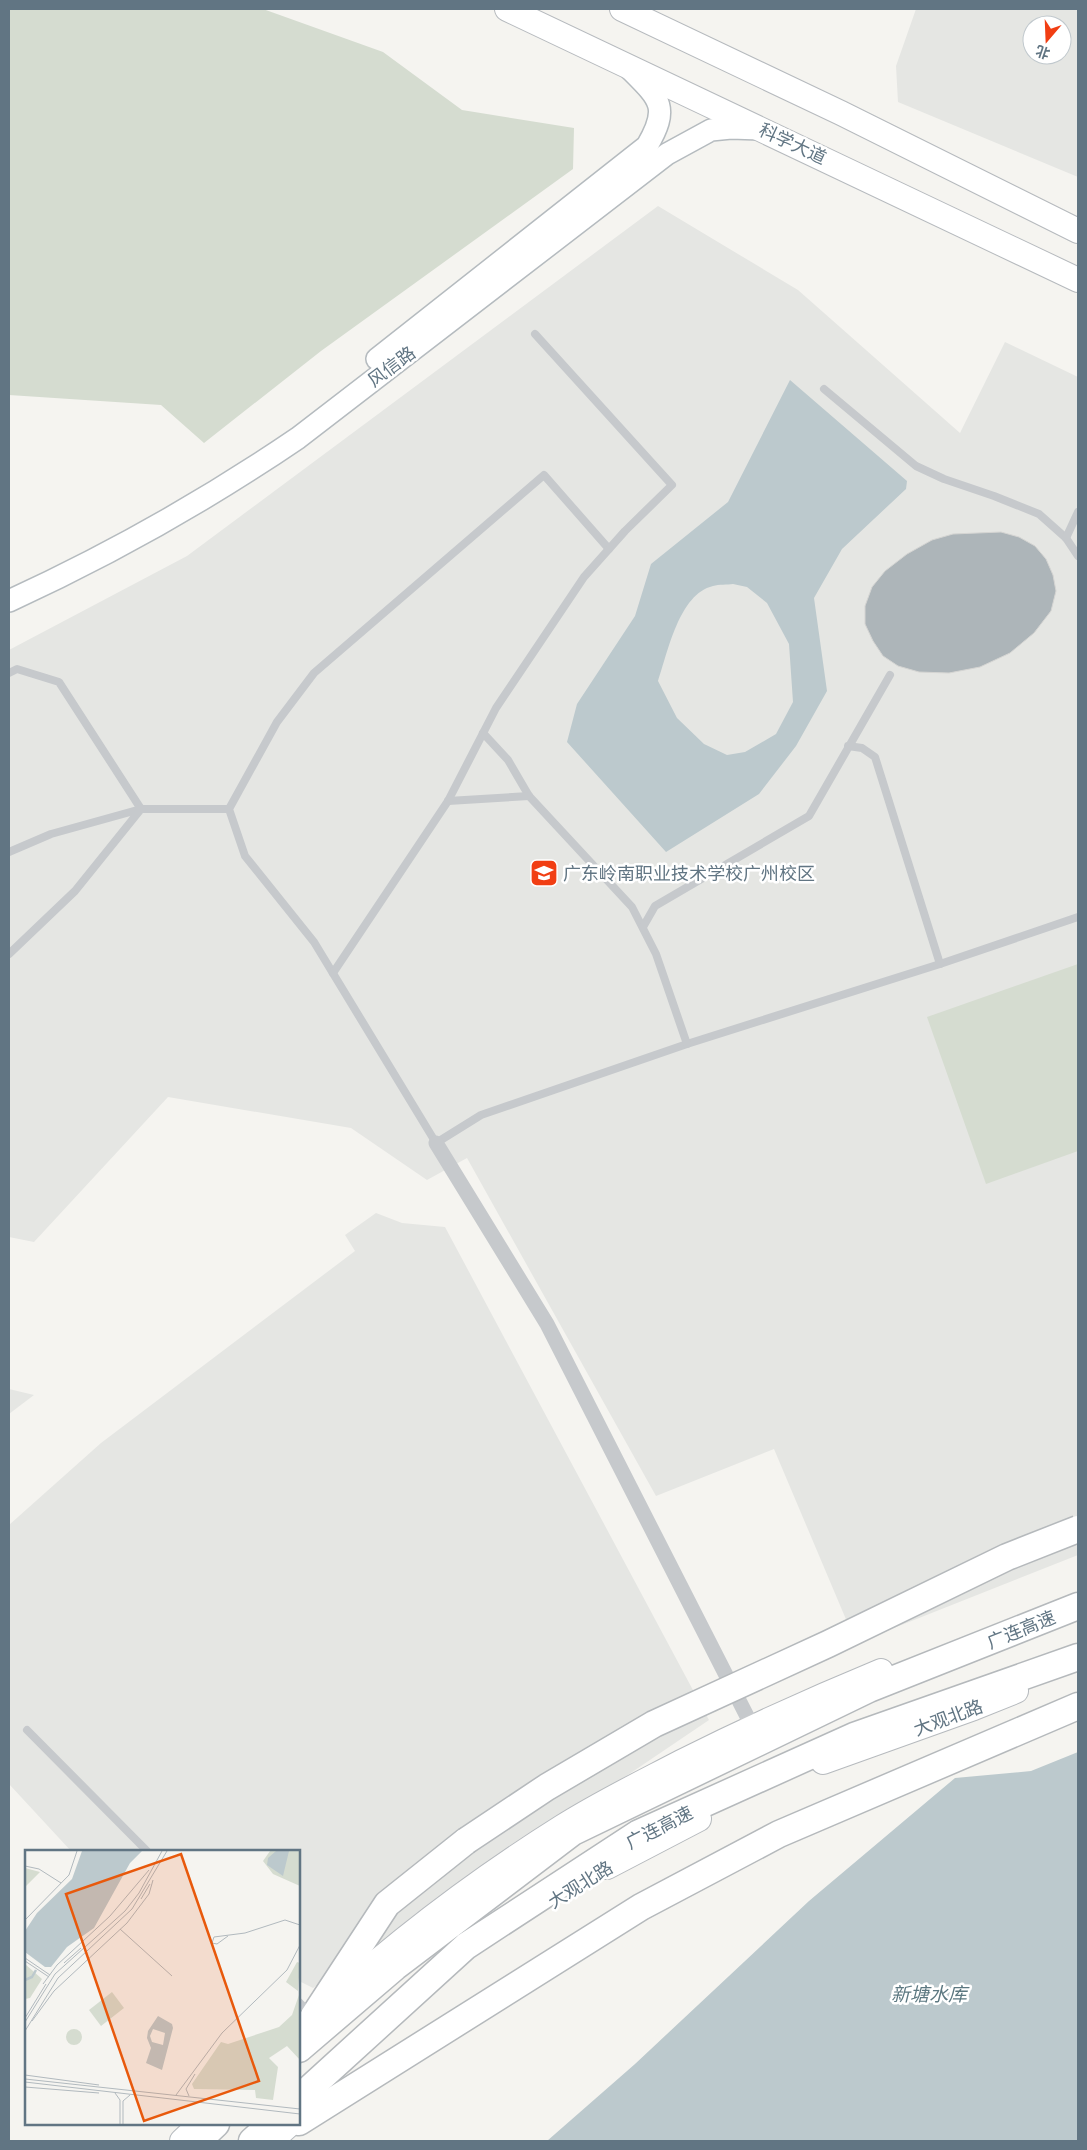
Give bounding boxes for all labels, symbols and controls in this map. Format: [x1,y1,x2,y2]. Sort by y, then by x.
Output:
north arrow [1022,15,1072,65]
text: 北 [1033,42,1052,63]
street label: 科学大道 [756,118,830,168]
street label: 风信路 [363,341,419,391]
school or university icon: 广东岭南职业技术学校广州校区 [529,858,559,888]
place label: 广东岭南职业技术学校广州校区 [563,862,815,884]
street label: 广连高速 [984,1605,1058,1653]
street label: 大观北路 [910,1694,986,1740]
street label: 广连高速 [622,1801,696,1853]
inset map [25,1850,300,2125]
street label: 大观北路 [544,1856,616,1912]
water label: 新塘水库 [891,1982,970,2005]

